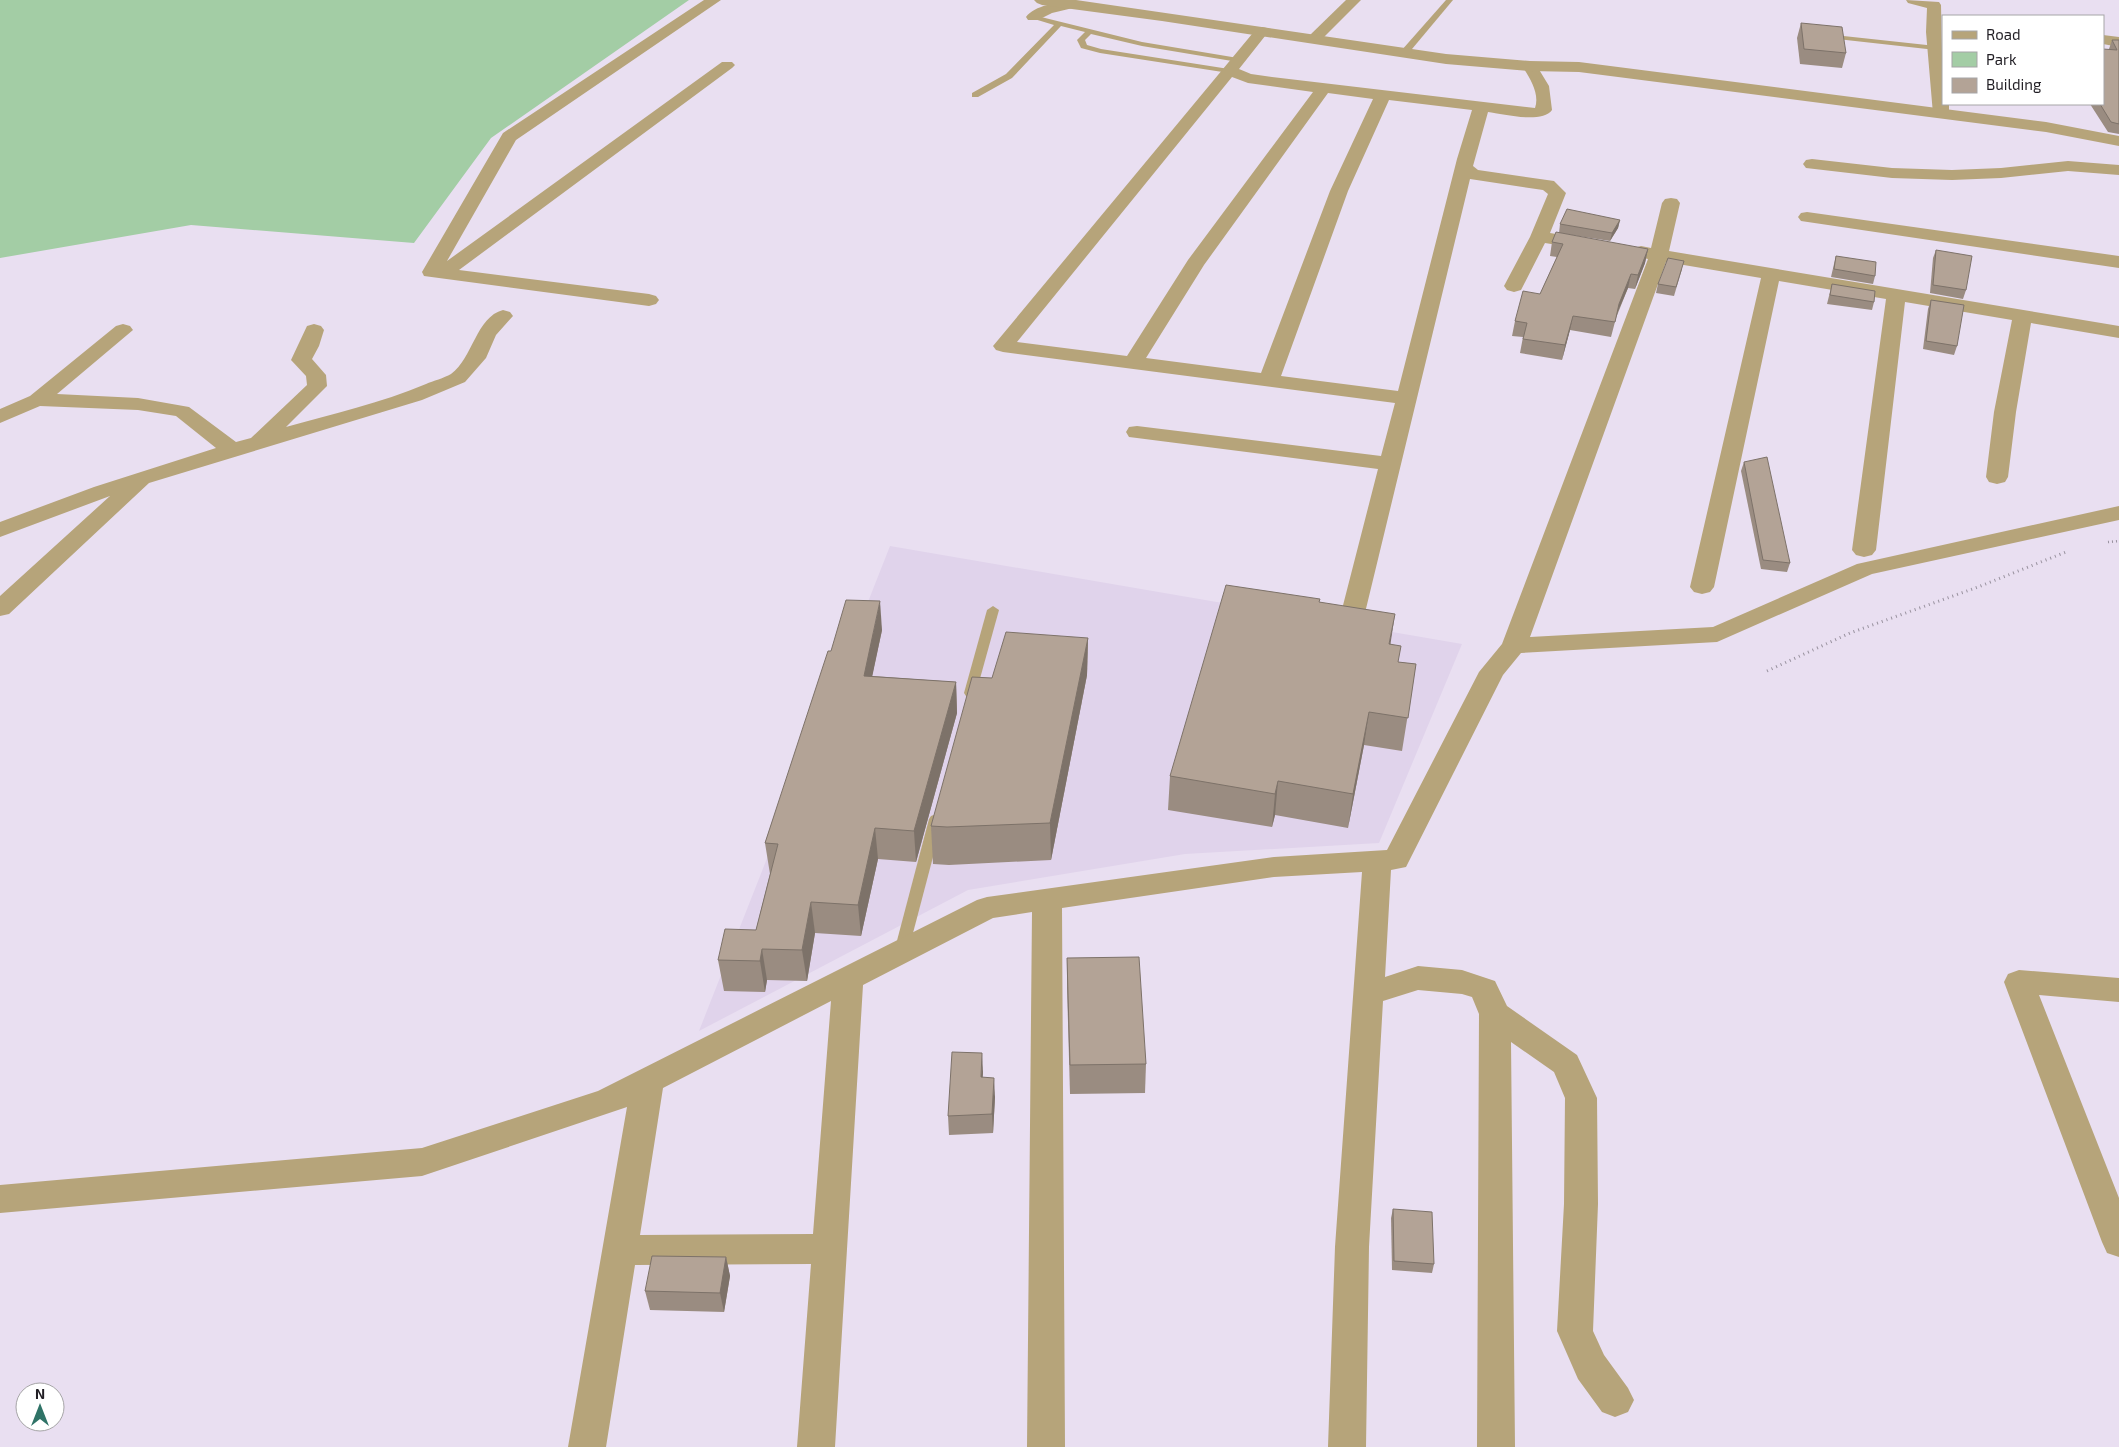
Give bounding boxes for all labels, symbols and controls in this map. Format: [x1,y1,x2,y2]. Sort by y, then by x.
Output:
legend [1942,15,2104,105]
text: Road [1986,25,2021,43]
text: Park [1986,50,2017,68]
text: Building [1986,75,2042,93]
north arrow [15,1382,65,1432]
text: N [35,1385,45,1402]

